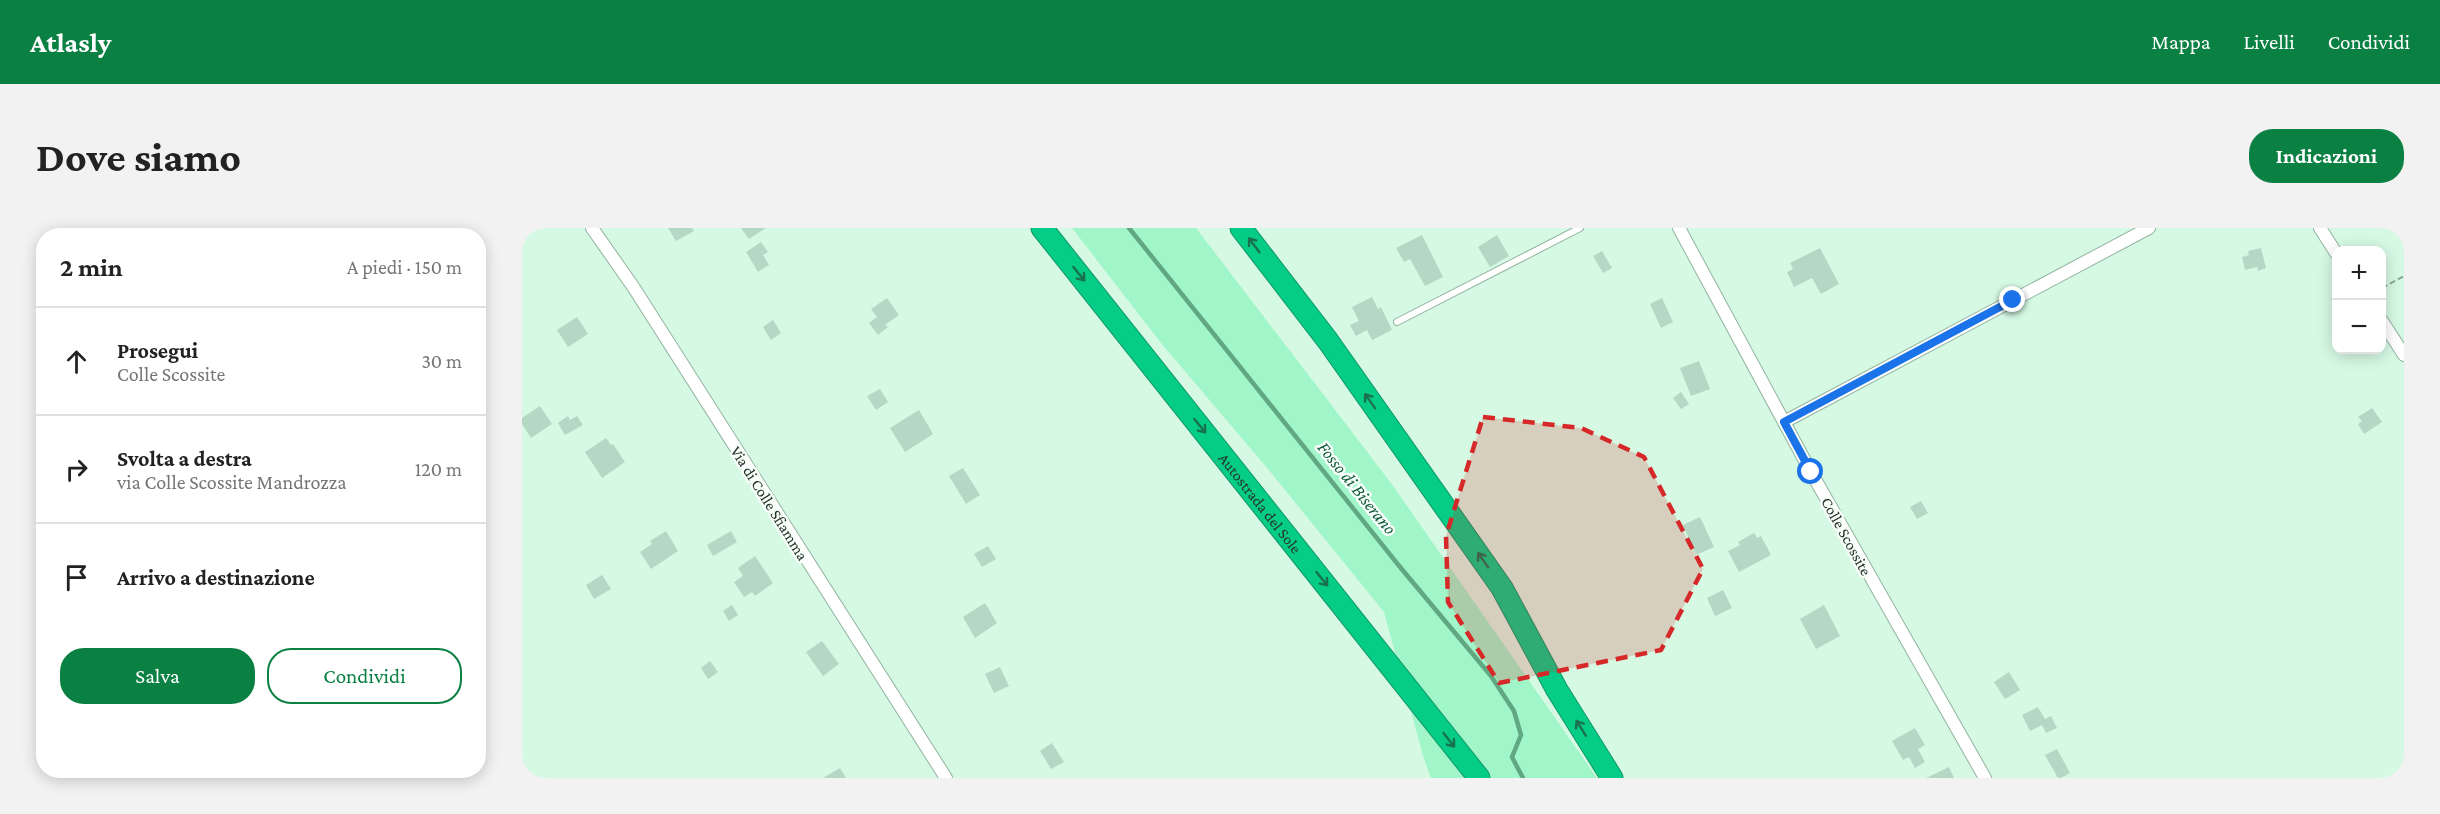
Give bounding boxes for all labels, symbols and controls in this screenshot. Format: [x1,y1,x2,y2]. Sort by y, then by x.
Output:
text: Atlasly [30,27,111,58]
text: Mappa [2152,30,2210,54]
text: Livelli [2243,30,2295,54]
text: Condividi [2328,30,2410,54]
button: Indicazioni [2249,129,2404,183]
text: Dove siamo [36,133,241,180]
one-way arrow [1247,237,1260,253]
map controls [2332,246,2386,354]
button: + [2332,246,2386,300]
text: 2 min [60,253,123,282]
text: A piedi · 150 m [347,256,462,278]
one-way arrow [1072,266,1085,282]
route end [1999,286,2025,312]
button: − [2332,300,2386,354]
text: Prosegui [117,338,198,363]
icon: ahead [60,345,93,378]
text: 30 m [421,350,462,372]
text: Colle Scossite [117,363,225,385]
one-way arrow [1364,394,1376,410]
one-way arrow [1194,418,1207,434]
water label: Fosso di Biserano [1314,438,1401,539]
street label: Via di Colle Sfiamma [728,443,812,564]
text: Svolta a destra [117,446,252,471]
street label: Autostrada del Sole [1215,450,1305,557]
icon: right [60,453,93,486]
text: 120 m [415,458,462,480]
route start [1797,458,1823,484]
text: via Colle Scossite Mandrozza [117,471,347,493]
street label: Colle Scossite [1818,494,1875,578]
one-way arrow [1477,553,1489,569]
icon: arrive [60,561,93,594]
text: Arrivo a destinazione [117,565,315,590]
one-way arrow [1315,570,1328,586]
button: Salva [60,648,255,704]
button: Condividi [267,648,462,704]
one-way arrow [1575,720,1588,737]
one-way arrow [1443,731,1456,747]

